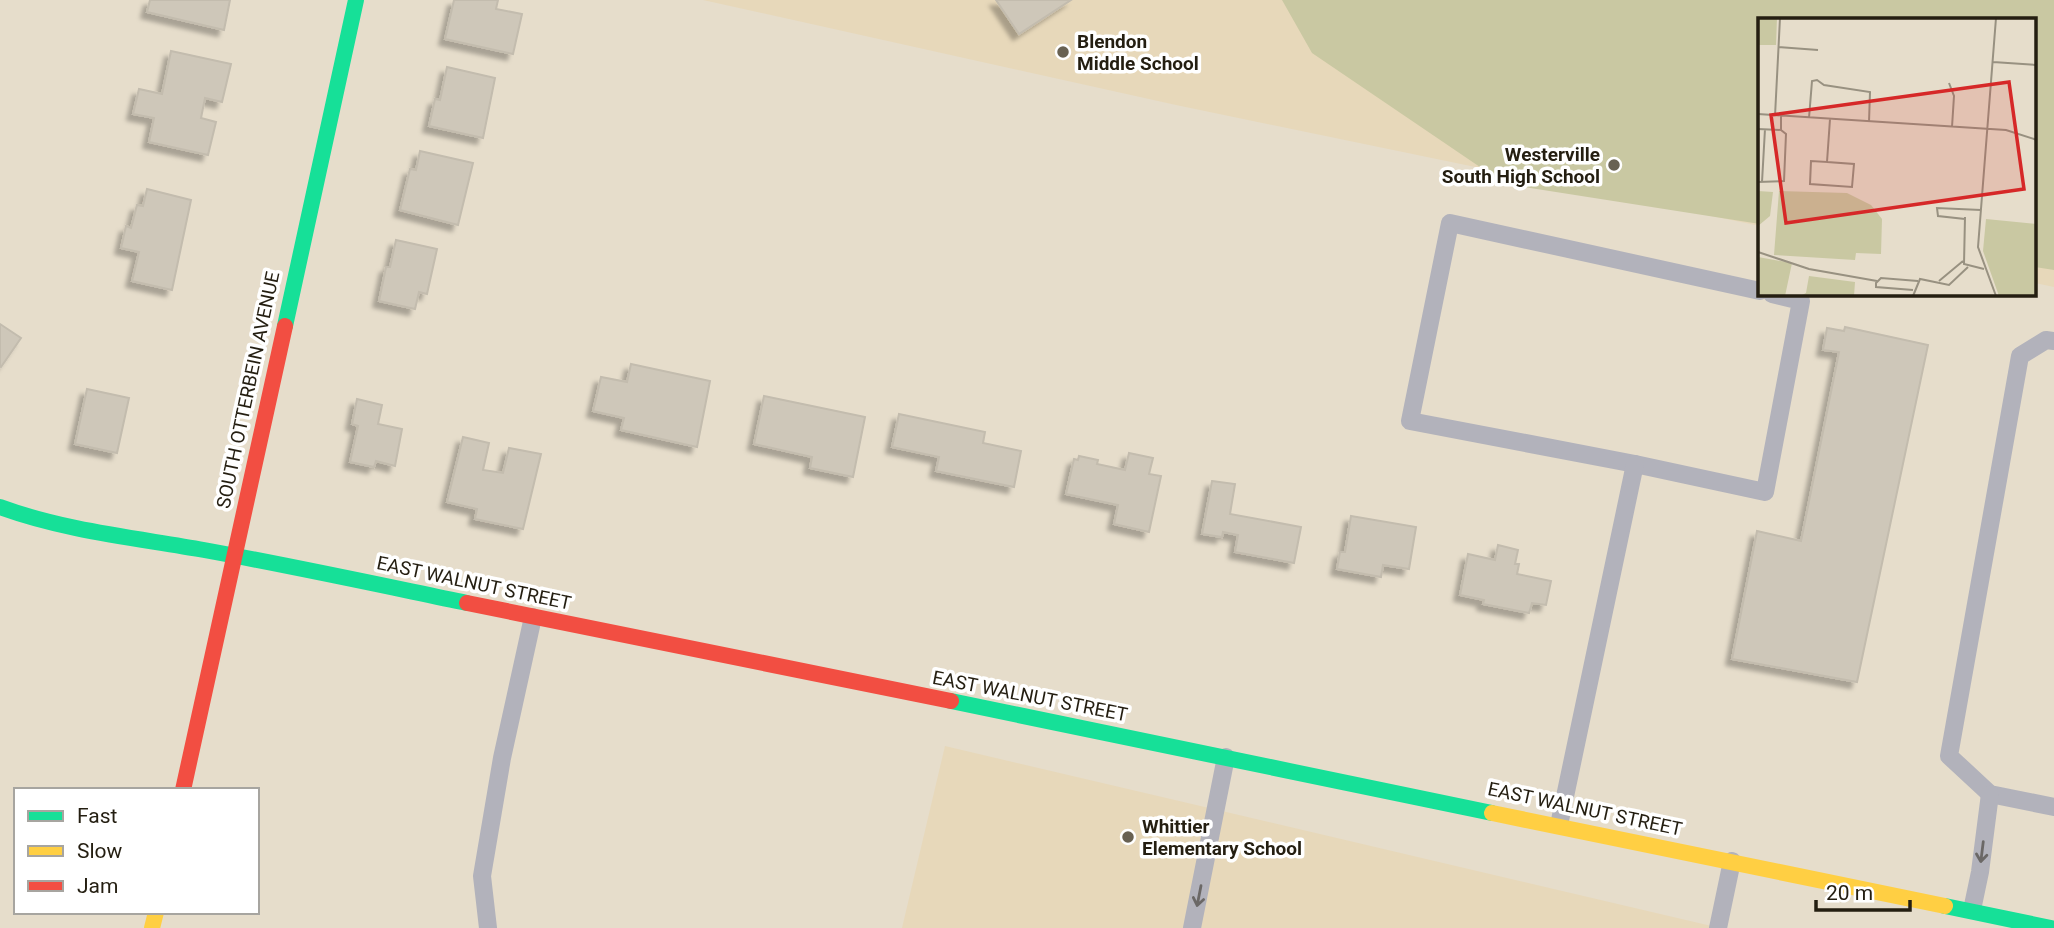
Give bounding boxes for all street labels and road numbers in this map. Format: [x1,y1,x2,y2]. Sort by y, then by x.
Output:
street label: SOUTH OTTERBEIN AVENUE [212,269,284,511]
street label: EAST WALNUT STREET [375,551,573,615]
street label: EAST WALNUT STREET [931,666,1129,726]
street label: EAST WALNUT STREET [1486,777,1684,841]

